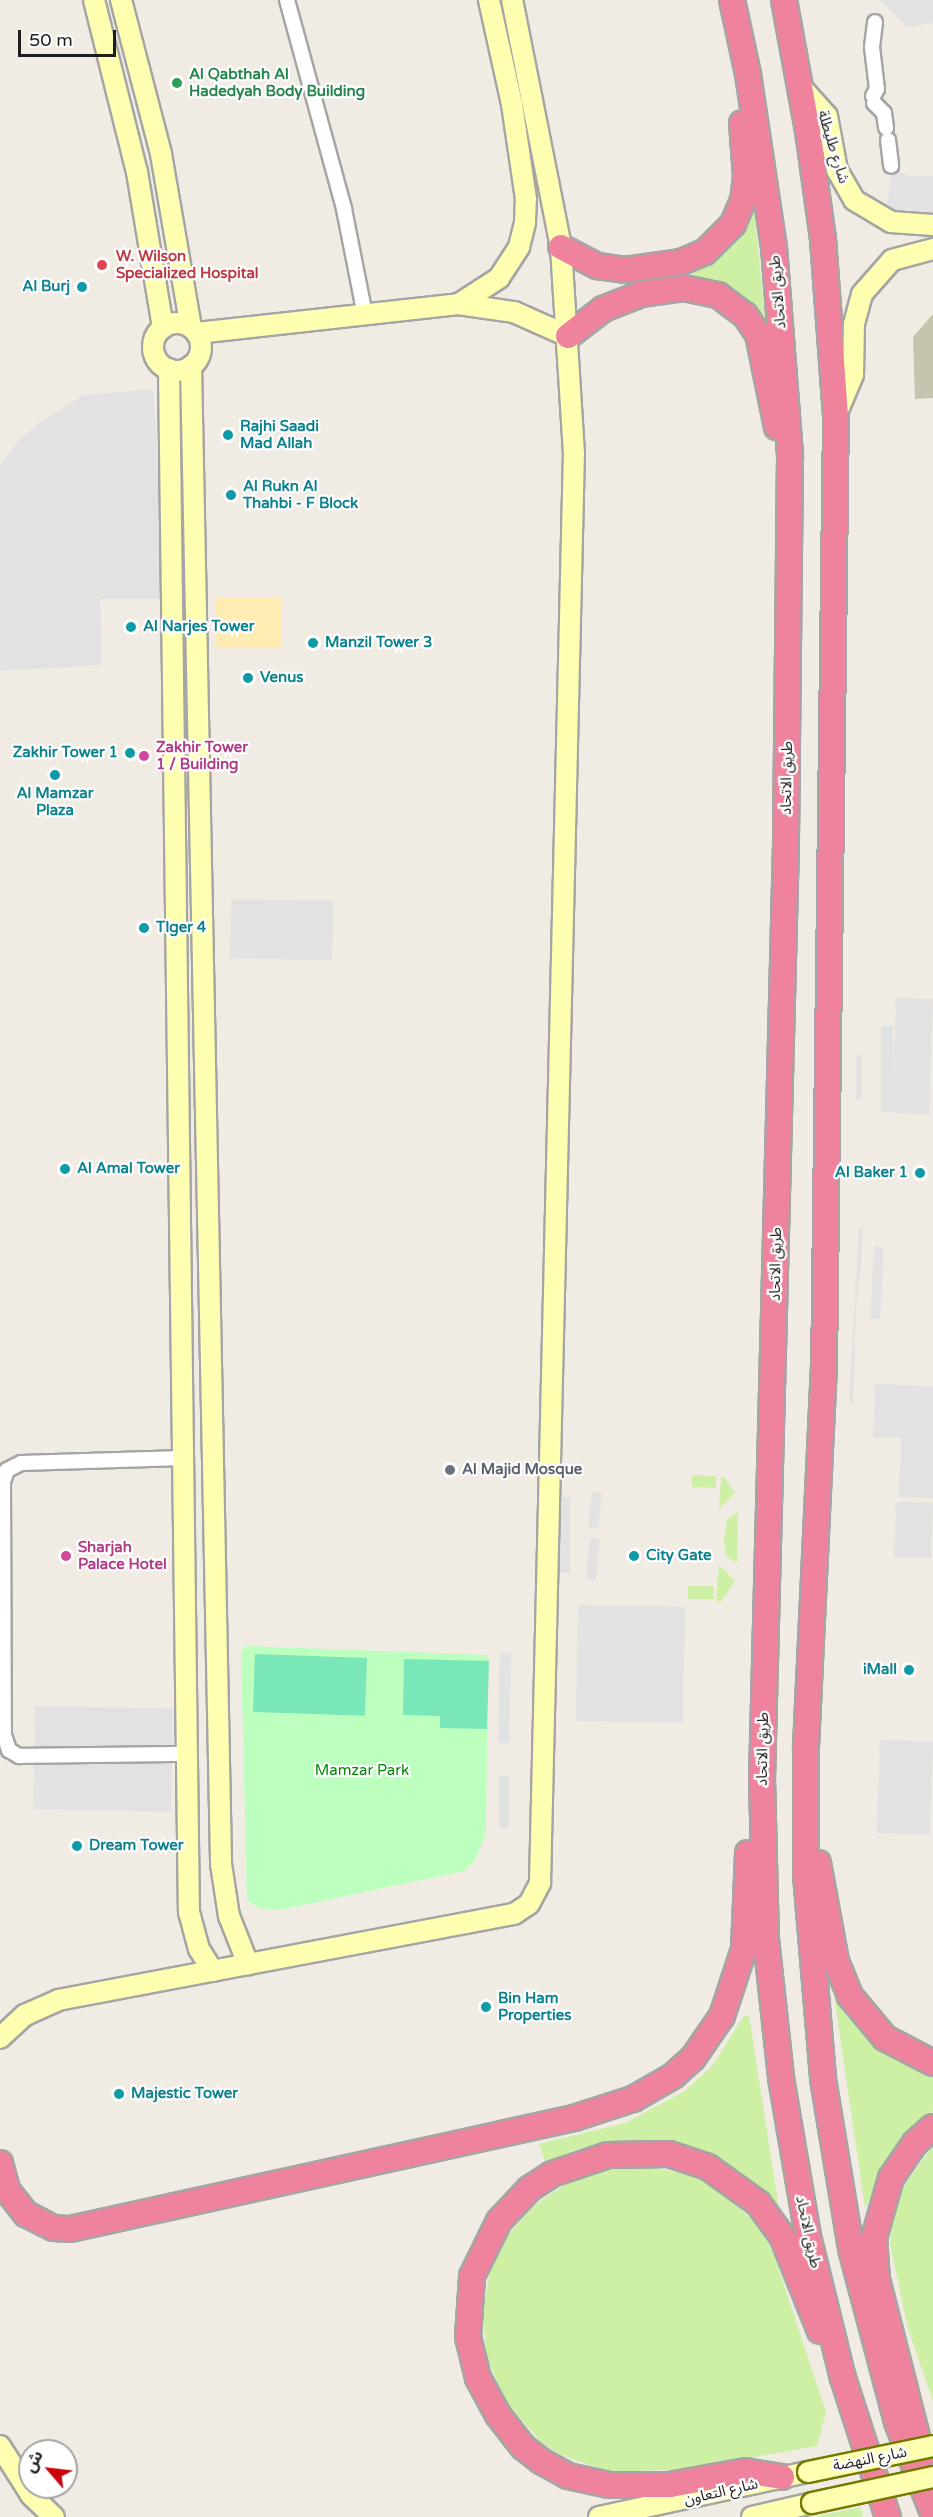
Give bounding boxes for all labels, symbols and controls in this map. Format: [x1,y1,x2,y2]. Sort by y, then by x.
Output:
scale bar [21,18,118,56]
text: 50 m [29,29,73,51]
place label: Al Qabthah Al Hadedyah Body Building [189,65,365,100]
marker: Al Qabthah Al Hadedyah Body Building [170,76,184,90]
street label: شارع طليطلة [813,108,853,186]
place label: W. Wilson Specialized Hospital [116,247,259,282]
street label: طريق الاتحاد [766,254,790,330]
marker: W. Wilson Specialized Hospital [93,256,111,274]
place label: Al Burj [22,278,70,296]
marker: Al Burj [75,280,89,294]
place label: Rajhi Saadi Mad Allah [240,417,319,452]
marker: Rajhi Saadi Mad Allah [221,428,235,442]
place label: Al Rukn Al Thahbi - F Block [243,477,358,512]
marker: Al Rukn Al Thahbi - F Block [224,488,238,502]
place label: Al Narjes Tower [143,618,255,636]
marker: Al Narjes Tower [124,620,138,634]
place label: Manzil Tower 3 [325,634,432,652]
marker: Manzil Tower 3 [306,636,320,650]
place label: Venus [260,669,303,687]
marker: Venus [241,671,255,685]
place label: Zakhir Tower 1 / Building [156,738,248,773]
street label: طريق الاتحاد [777,741,797,815]
place label: Zakhir Tower 1 [13,744,118,762]
marker: Zakhir Tower 1 [123,746,137,760]
marker: Zakhir Tower 1 / Building [137,749,151,763]
marker: Al Mamzar Plaza [48,768,62,782]
place label: Al Mamzar Plaza [16,784,94,819]
place label: TIger 4 [156,919,206,937]
marker: TIger 4 [137,921,151,935]
place label: Al Amal Tower [77,1160,180,1178]
marker: Al Amal Tower [58,1162,72,1176]
place label: Al Baker 1 [835,1164,908,1182]
marker: Al Baker 1 [913,1166,927,1180]
street label: طريق الاتحاد [766,1227,786,1301]
place label: Al Majid Mosque [462,1461,582,1479]
marker: Al Majid Mosque [443,1463,457,1477]
place label: Sharjah Palace Hotel [78,1538,167,1573]
place label: City Gate [646,1547,711,1565]
marker: Sharjah Palace Hotel [59,1549,73,1563]
marker: City Gate [627,1549,641,1563]
place label: iMall [863,1661,897,1679]
marker: iMall [902,1663,916,1677]
street label: طريق الاتحاد [753,1712,773,1786]
park label: Mamzar Park [315,1762,409,1780]
place label: Dream Tower [89,1837,183,1855]
marker: Dream Tower [70,1839,84,1853]
place label: Bin Ham Properties [498,1989,571,2024]
marker: Bin Ham Properties [479,2000,493,2014]
place label: Majestic Tower [131,2085,238,2103]
marker: Majestic Tower [112,2087,126,2101]
street label: طريق الاتحاد [792,2194,824,2270]
north arrow [18,2439,78,2499]
street label: شارع النهضة [832,2443,908,2475]
text: ش [20,2447,48,2476]
street label: شارع التعاون [682,2475,760,2509]

